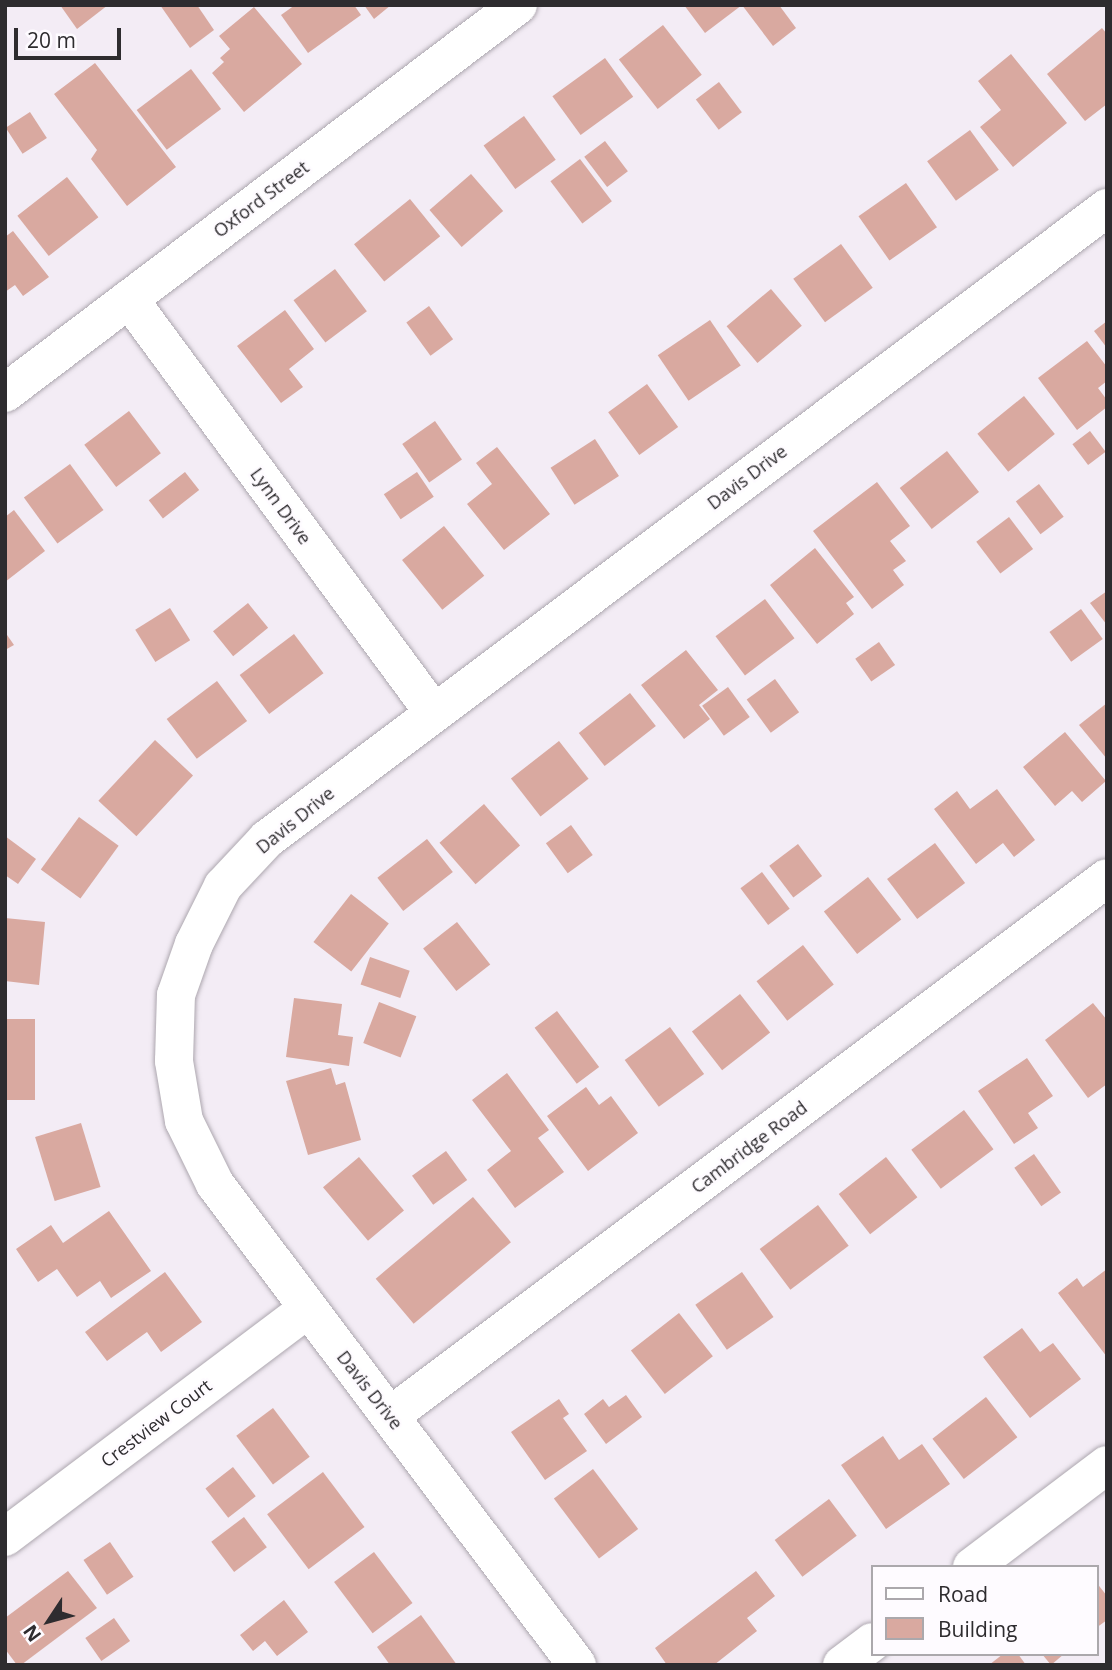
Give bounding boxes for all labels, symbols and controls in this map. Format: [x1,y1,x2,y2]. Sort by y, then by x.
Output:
scale bar [18,14,124,58]
text: 20 m [27,26,76,54]
street label: Oxford Street [209,156,313,242]
street label: Davis Drive [703,440,791,514]
street label: Lynn Drive [246,464,316,548]
street label: Davis Drive [252,782,338,858]
street label: Cambridge Road [687,1096,811,1198]
street label: Davis Drive [333,1346,407,1434]
street label: Crestview Court [96,1374,216,1472]
legend [870,1565,1098,1656]
text: Road [938,1580,988,1608]
north arrow [14,1586,84,1656]
text: Building [938,1615,1017,1643]
text: N [17,1619,47,1647]

